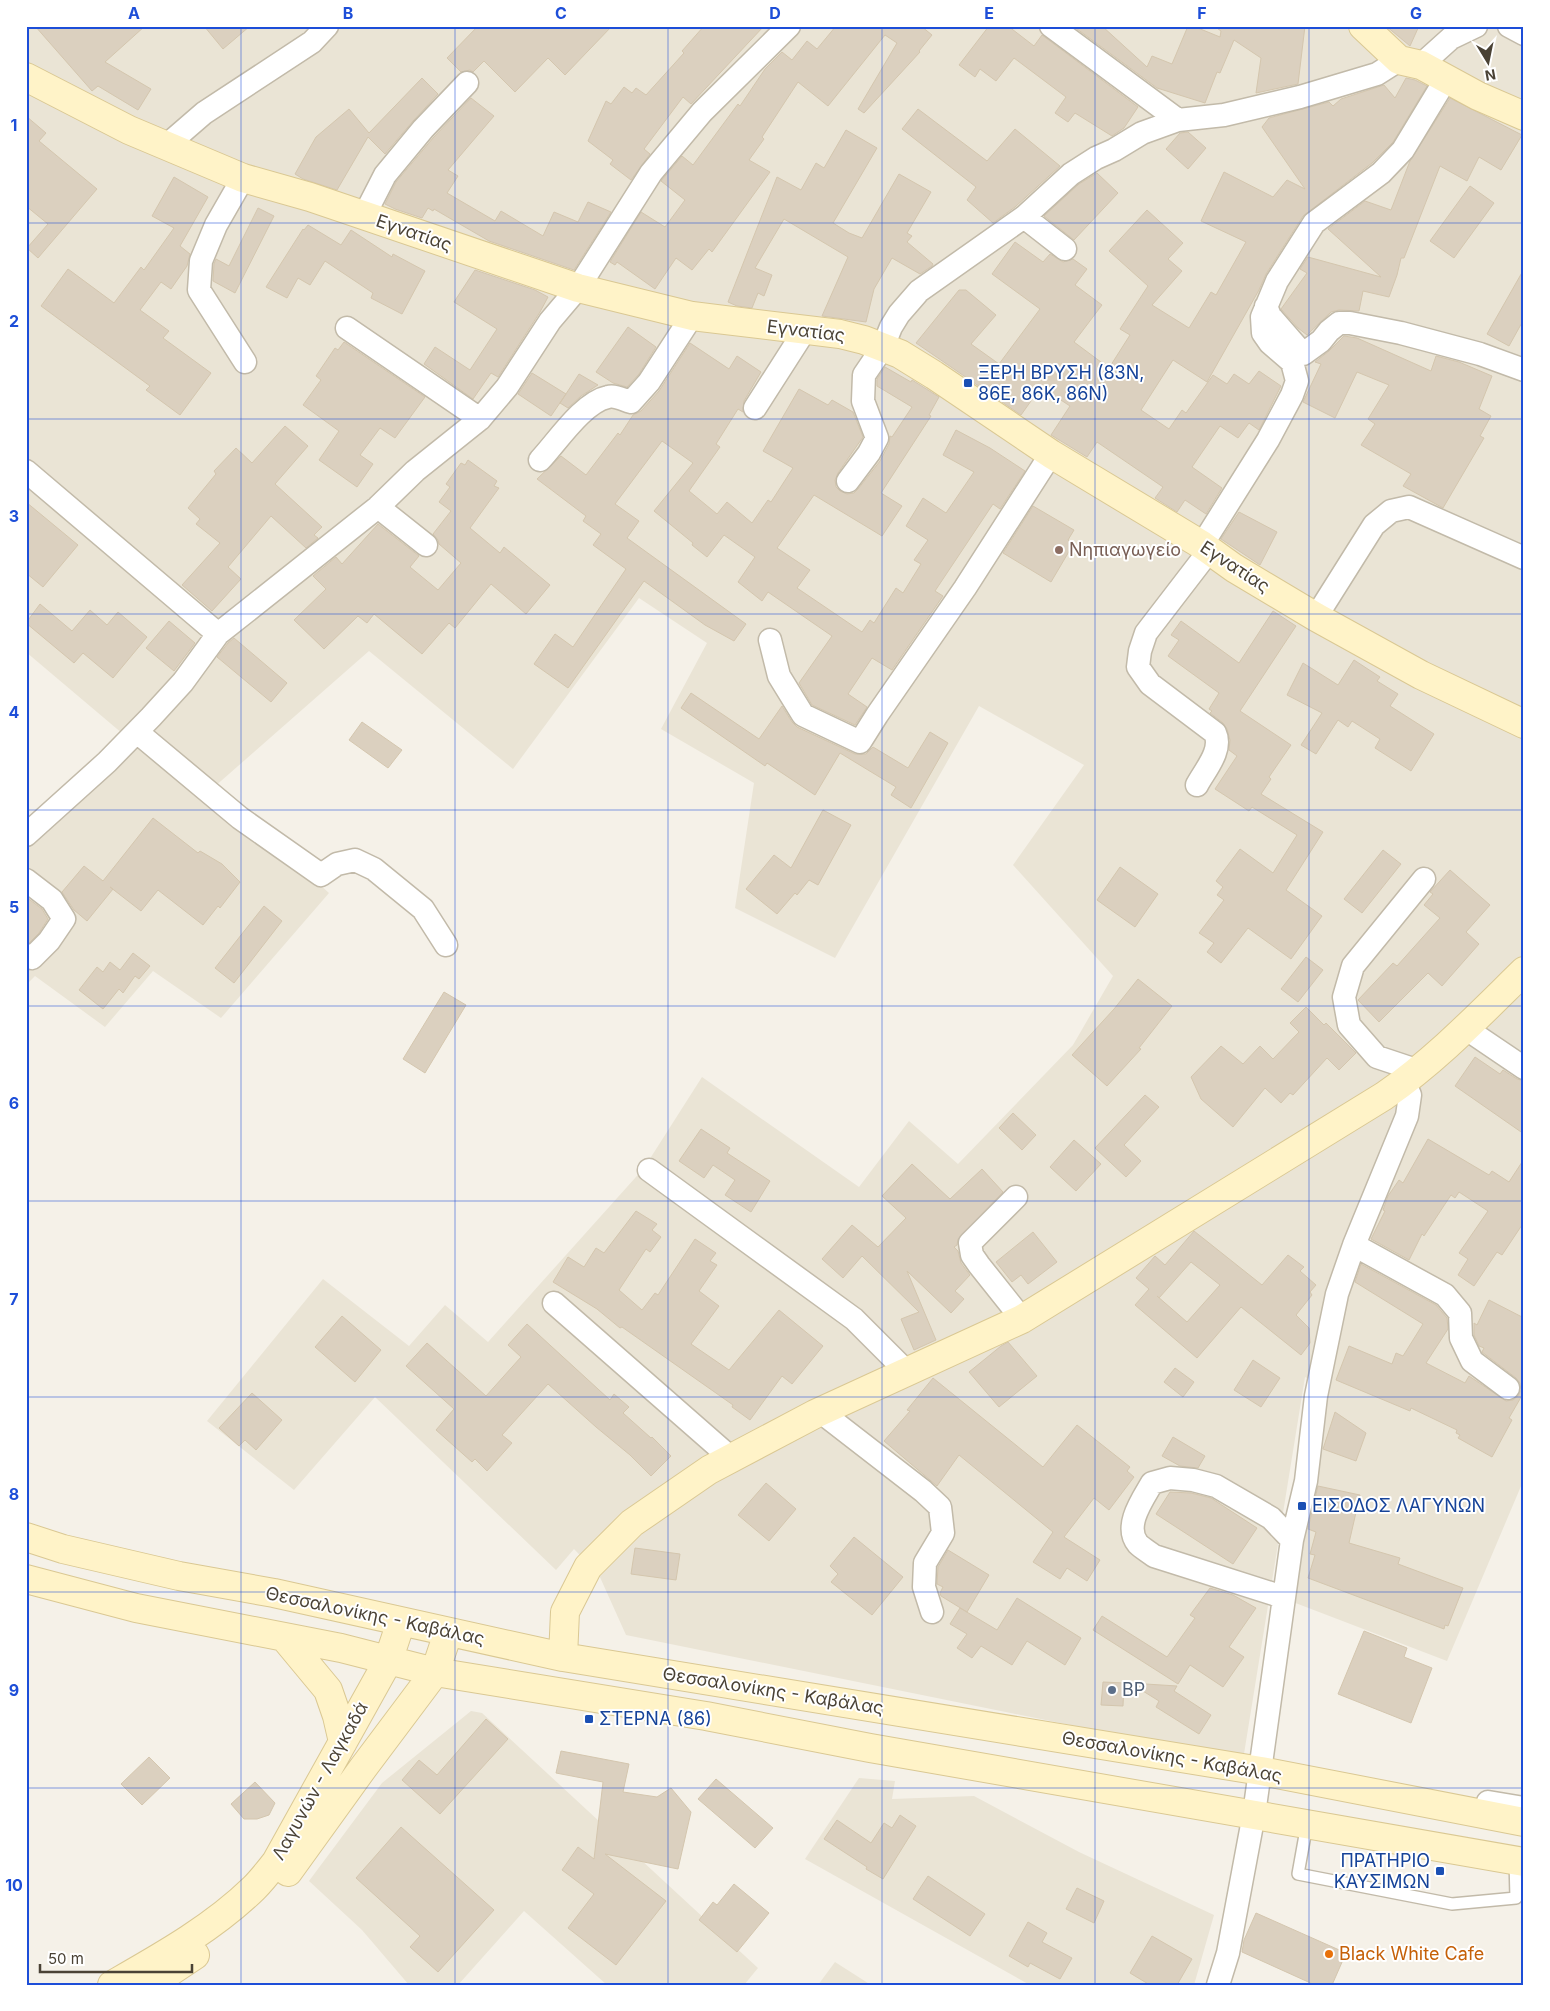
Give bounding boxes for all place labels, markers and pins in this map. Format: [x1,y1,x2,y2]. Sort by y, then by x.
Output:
place label: ΞΕΡΗ ΒΡΥΣΗ (83Ν, 86Ε, 86Κ, 86Ν) [978,362,1144,404]
marker: ΞΕΡΗ ΒΡΥΣΗ (83Ν, 86Ε, 86Κ, 86Ν) [962,377,974,389]
place label: Νηπιαγωγείο [1069,539,1181,560]
marker: Νηπιαγωγείο [1053,544,1065,556]
place label: ΕΙΣΟΔΟΣ ΛΑΓΥΝΩΝ [1312,1495,1485,1516]
marker: ΕΙΣΟΔΟΣ ΛΑΓΥΝΩΝ [1296,1500,1308,1512]
place label: BP [1122,1679,1145,1700]
marker: BP [1106,1684,1118,1696]
place label: ΣΤΕΡΝΑ (86) [599,1708,712,1729]
marker: ΣΤΕΡΝΑ (86) [583,1713,595,1725]
place label: ΠΡΑΤΗΡΙΟ ΚΑΥΣΙΜΩΝ [1334,1850,1430,1892]
marker: ΠΡΑΤΗΡΙΟ ΚΑΥΣΙΜΩΝ [1434,1865,1446,1877]
place label: Black White Cafe [1339,1943,1484,1964]
marker: Black White Cafe [1323,1948,1335,1960]

